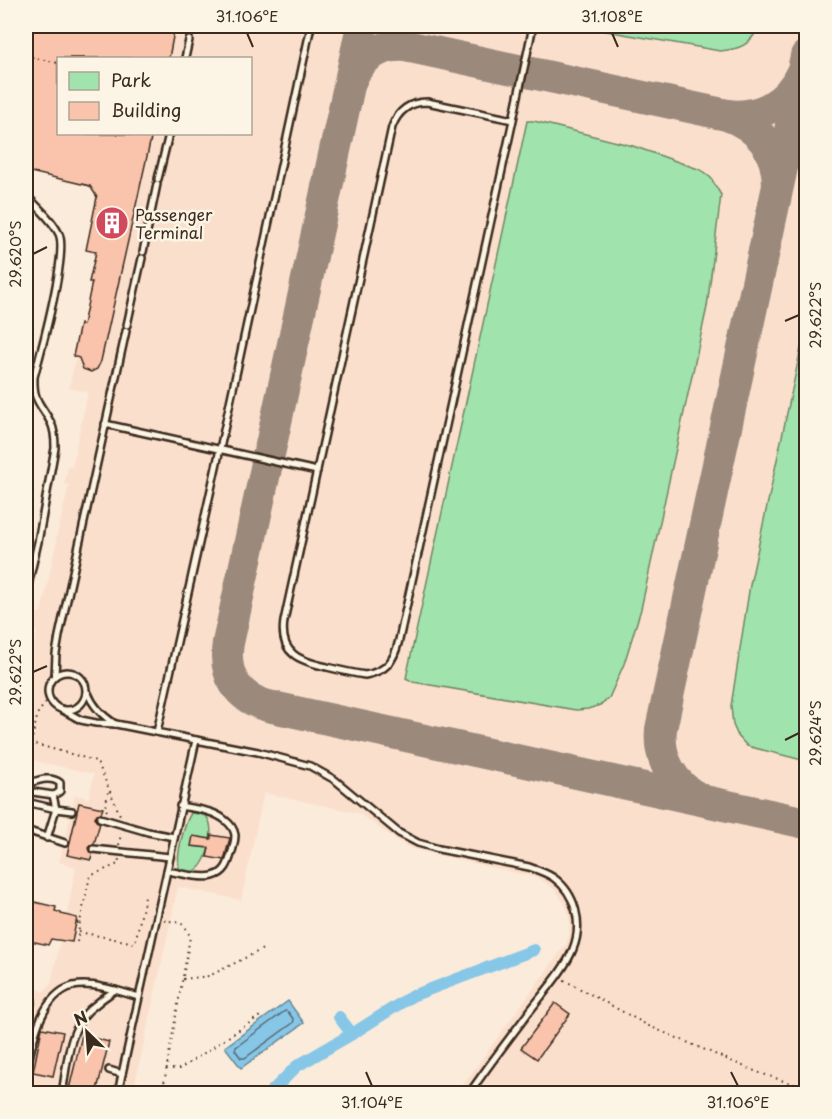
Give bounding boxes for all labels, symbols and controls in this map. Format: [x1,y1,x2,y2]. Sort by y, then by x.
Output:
text: 31.106°E [216,4,278,27]
text: 31.108°E [581,4,643,27]
legend [57,57,252,135]
text: Park [111,66,151,93]
text: Building [111,96,181,123]
place label: Passenger Terminal [135,202,213,244]
building icon: Passenger Terminal [94,205,130,241]
text: 29.620°S [3,220,26,288]
text: 29.622°S [803,282,826,348]
text: 29.622°S [3,639,26,705]
text: 29.624°S [803,700,826,766]
north arrow [57,1002,117,1062]
text: N [69,1004,91,1031]
text: 31.104°E [341,1090,403,1113]
text: 31.106°E [707,1090,769,1113]

